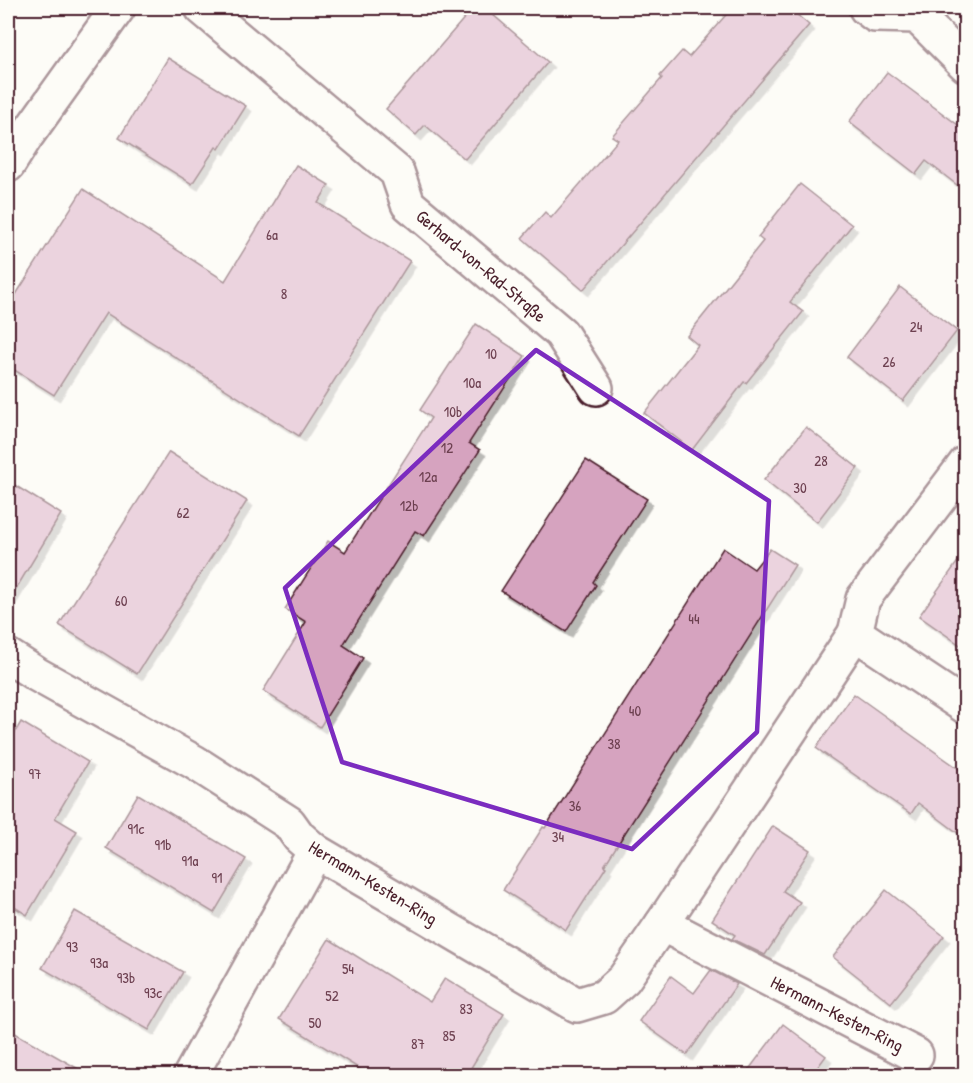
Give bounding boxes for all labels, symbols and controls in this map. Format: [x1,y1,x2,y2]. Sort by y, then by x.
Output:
street label: Gerhard-von-Rad-Straße [411,204,552,328]
house number: 6a [266,224,278,245]
house number: 8 [281,283,287,304]
house number: 24 [910,316,923,337]
house number: 10 [485,343,497,364]
house number: 26 [882,351,896,372]
house number: 10a [463,372,481,393]
house number: 10b [444,401,462,422]
house number: 12 [441,437,453,458]
house number: 28 [814,450,828,471]
house number: 12a [419,466,437,487]
house number: 30 [793,477,807,498]
house number: 12b [400,495,418,516]
house number: 62 [176,502,190,523]
house number: 60 [115,590,128,611]
house number: 44 [688,608,700,629]
house number: 40 [629,700,641,721]
house number: 38 [607,733,621,754]
house number: 97 [29,763,41,784]
house number: 36 [569,795,581,816]
house number: 91c [128,818,145,839]
house number: 34 [552,826,565,847]
house number: 91b [154,834,172,855]
street label: Hermann-Kesten-Ring [304,834,442,931]
house number: 91a [182,850,199,871]
house number: 91 [212,867,222,888]
house number: 93 [66,936,78,957]
house number: 93a [90,952,108,973]
house number: 54 [342,958,354,979]
house number: 93b [117,967,135,988]
street label: Hermann-Kesten-Ring [767,969,908,1058]
house number: 93c [144,982,162,1003]
house number: 52 [325,985,339,1006]
house number: 83 [459,998,473,1019]
house number: 50 [308,1012,322,1033]
house number: 85 [443,1025,456,1046]
house number: 87 [411,1033,425,1054]

